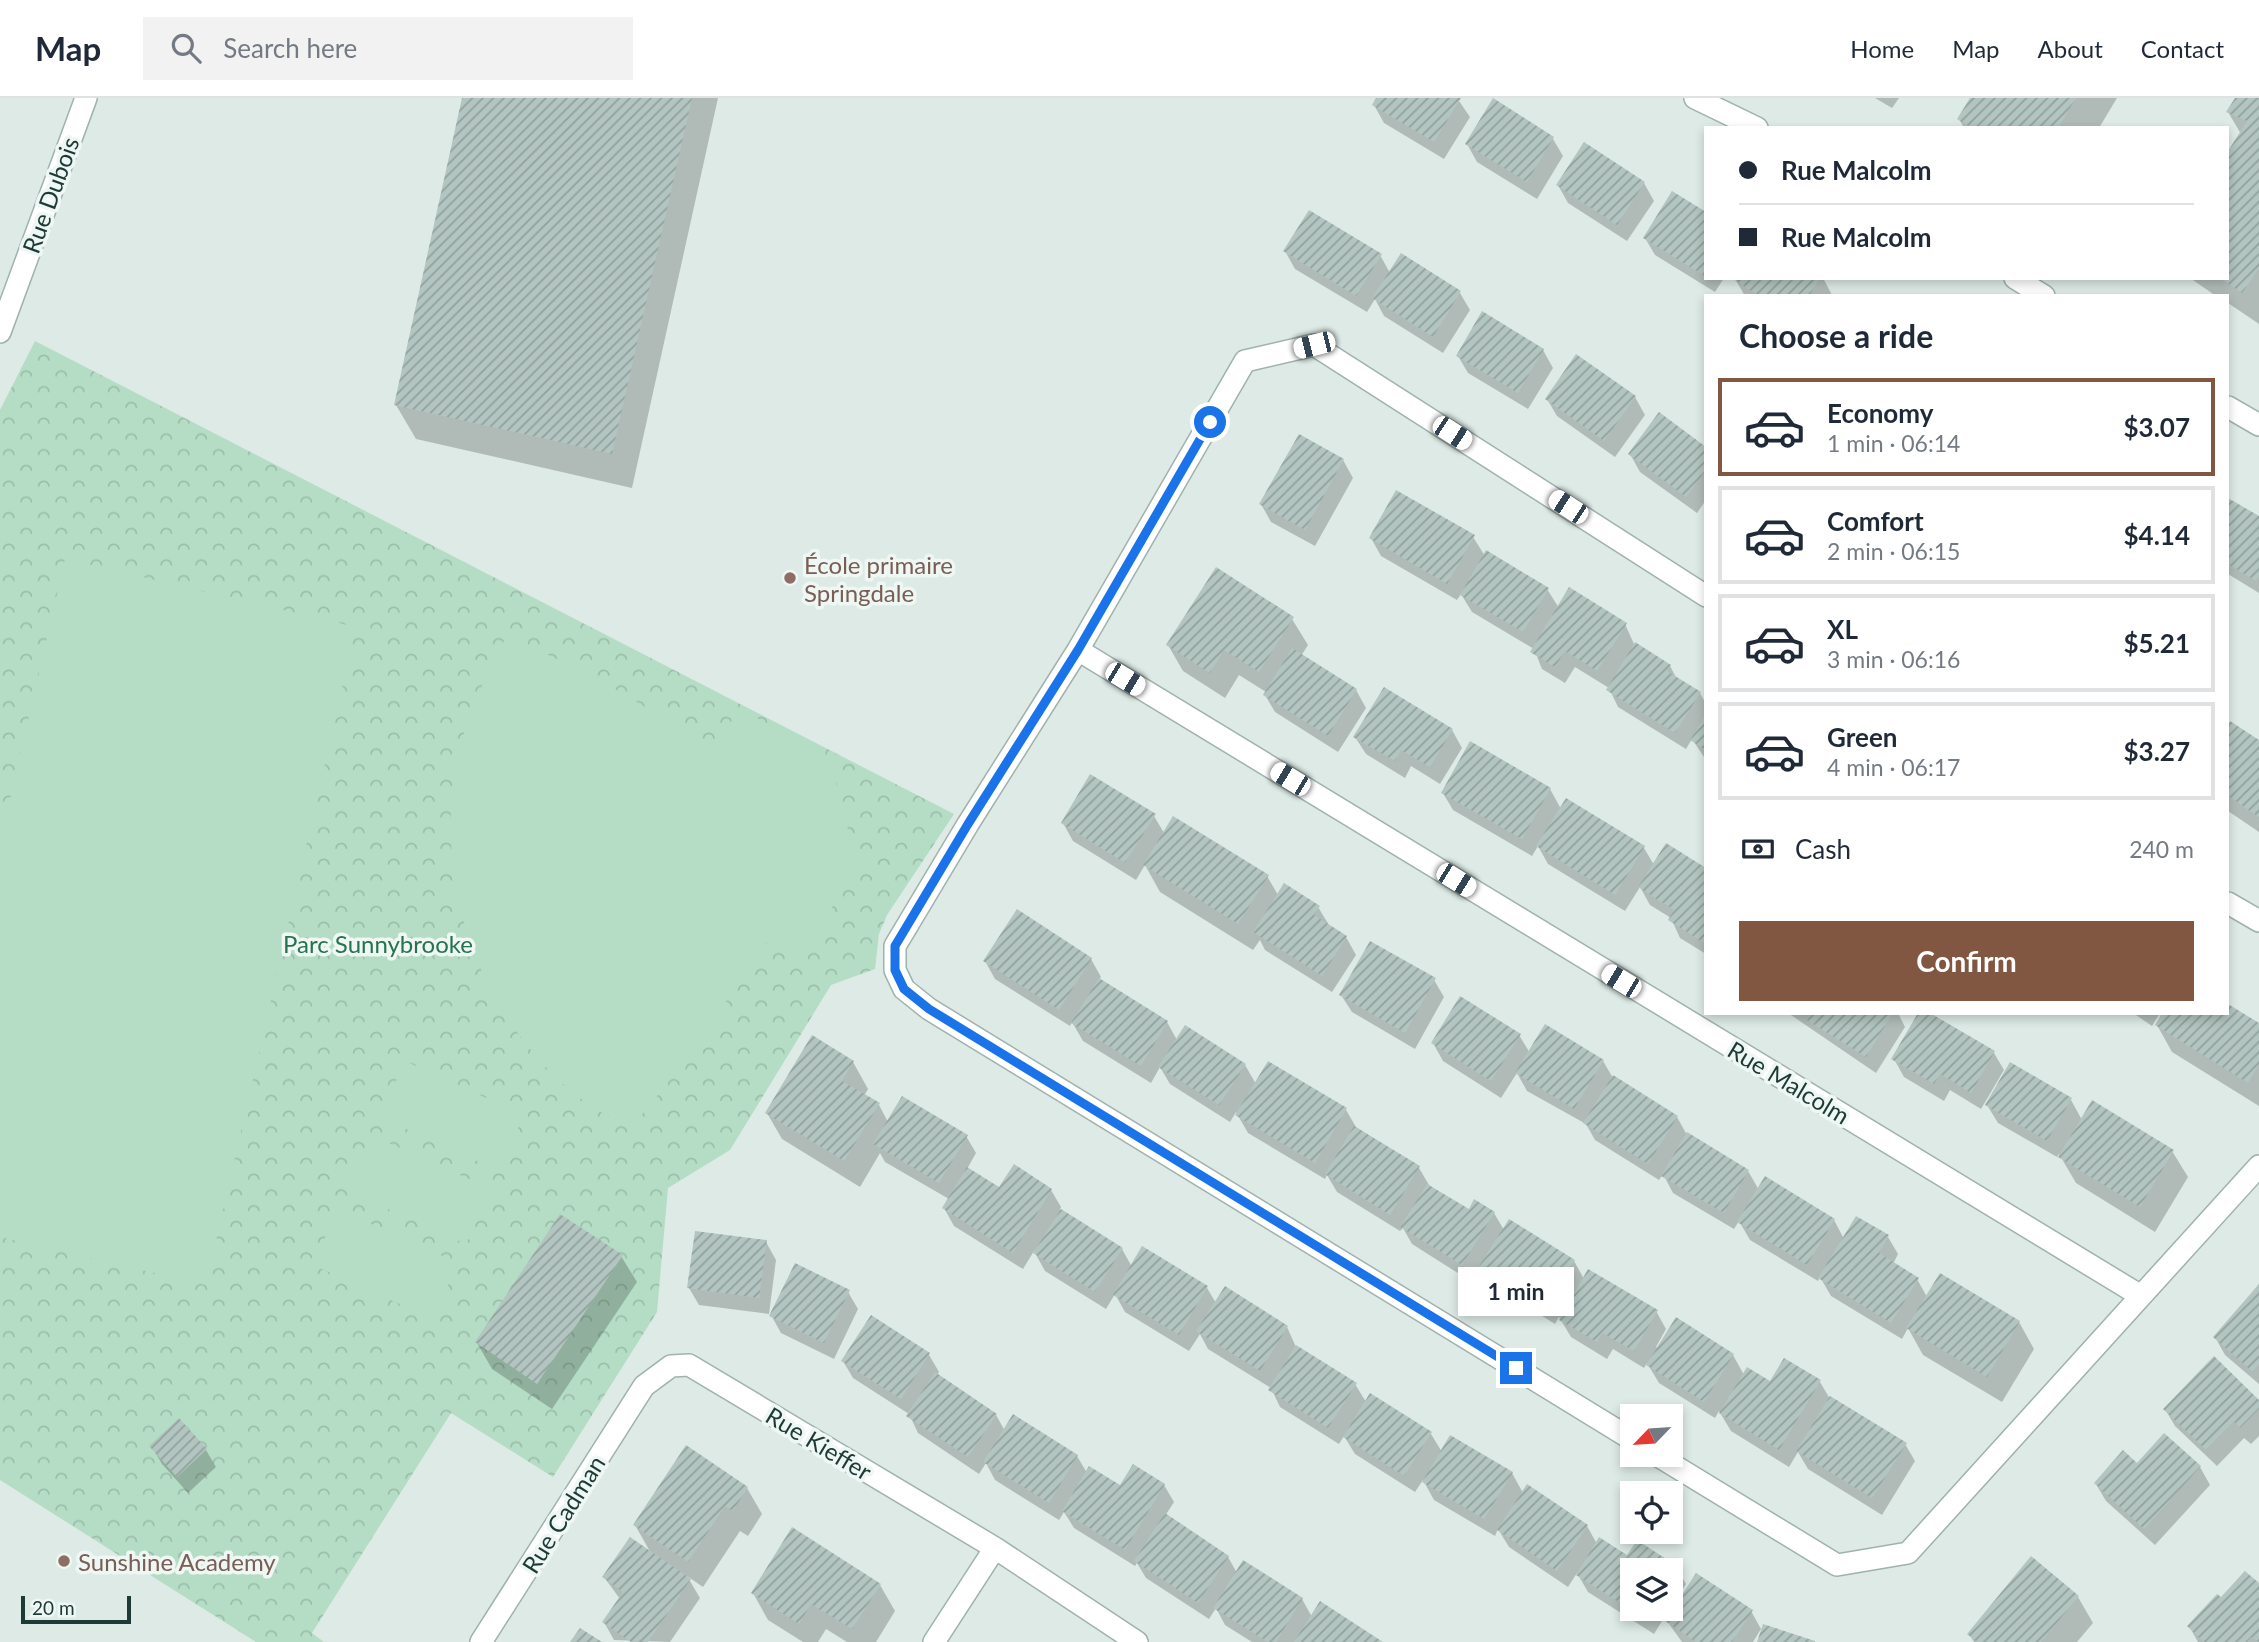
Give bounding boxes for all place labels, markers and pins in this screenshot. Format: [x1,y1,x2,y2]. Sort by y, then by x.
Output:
place label: École primaire Springdale [804,550,953,607]
marker: École primaire Springdale [782,570,798,586]
place label: Sunshine Academy [78,1547,276,1576]
marker: Sunshine Academy [56,1553,72,1569]

